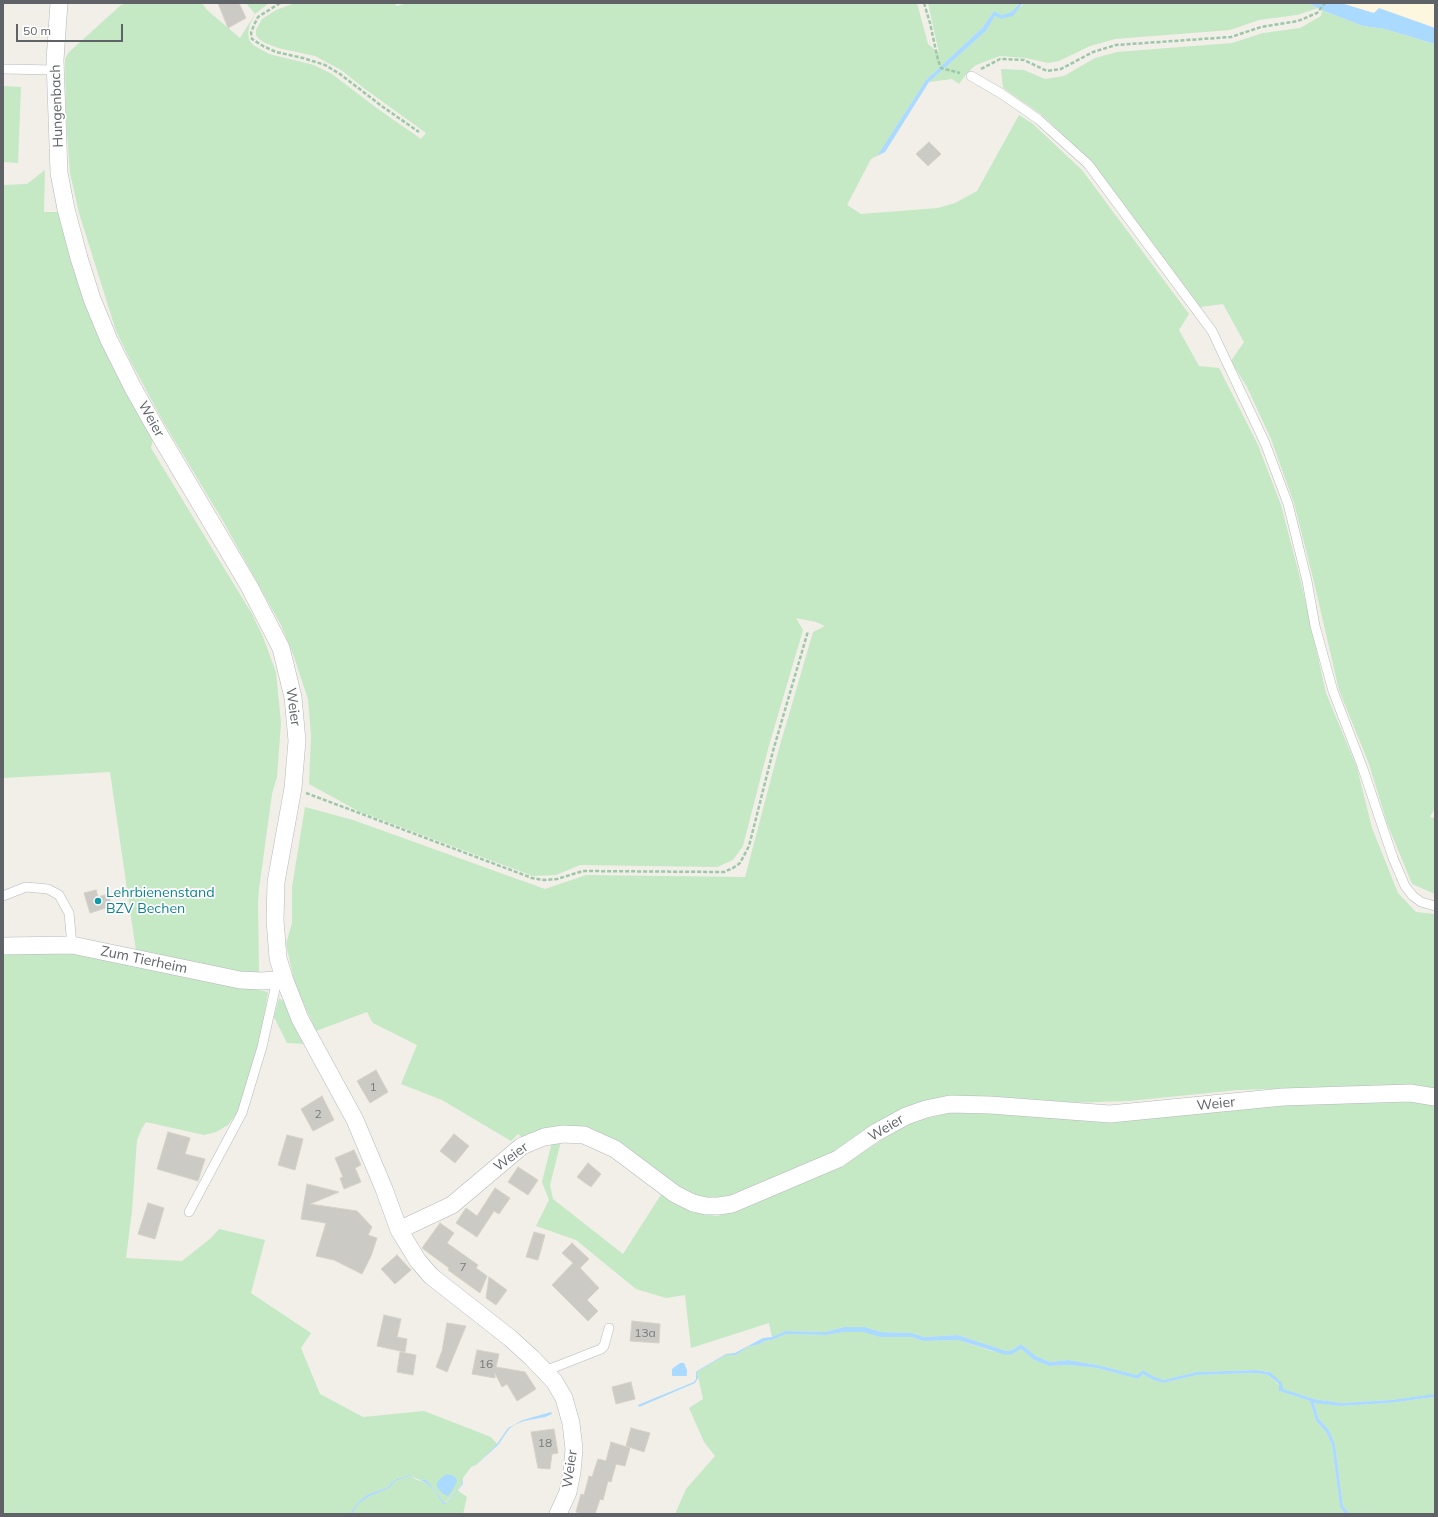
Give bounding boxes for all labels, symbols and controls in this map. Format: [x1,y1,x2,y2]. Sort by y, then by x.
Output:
scale bar [18,16,125,42]
text: 50 m [23,23,51,38]
street label: Hungenbach [47,64,67,148]
street label: Weier [134,398,168,440]
street label: Weier [282,687,304,727]
place label: Lehrbienenstand BZV Bechen [106,885,215,918]
marker: Lehrbienenstand BZV Bechen [93,896,103,906]
street label: Zum Tierheim [99,943,189,977]
house number: 1 [369,1080,377,1094]
street label: Weier [1196,1094,1236,1114]
house number: 2 [314,1107,322,1121]
street label: Weier [865,1111,907,1145]
street label: Weier [491,1139,531,1175]
house number: 7 [459,1260,467,1274]
house number: 13a [634,1326,656,1340]
house number: 16 [479,1357,493,1371]
house number: 18 [538,1436,552,1450]
street label: Weier [559,1449,581,1489]

